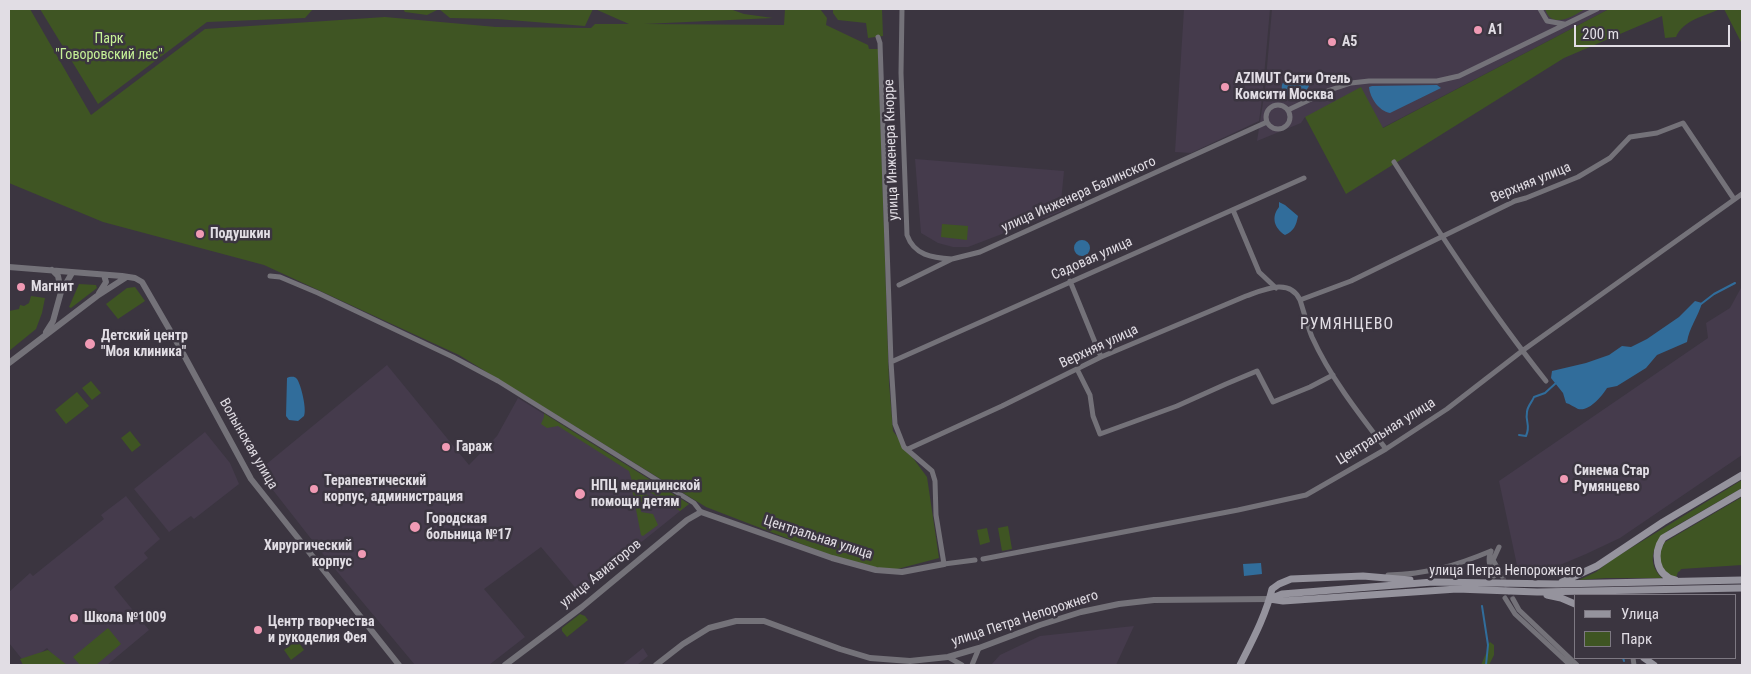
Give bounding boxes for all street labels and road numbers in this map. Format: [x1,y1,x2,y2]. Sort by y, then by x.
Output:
street label: улица Инженера Кнорре [881,79,903,221]
street label: улица Инженера Балинского [999,153,1159,237]
street label: Верхняя улица [1489,159,1573,207]
street label: Садовая улица [1049,234,1135,284]
street label: Верхняя улица [1057,321,1141,373]
street label: Центральная улица [1333,395,1439,469]
street label: Волынская улица [215,396,281,492]
street label: Центральная улица [761,512,875,564]
street label: улица Авиаторов [557,536,645,612]
street label: улица Петра Непорожнего [1429,563,1583,579]
street label: улица Петра Непорожнего [950,587,1100,651]

